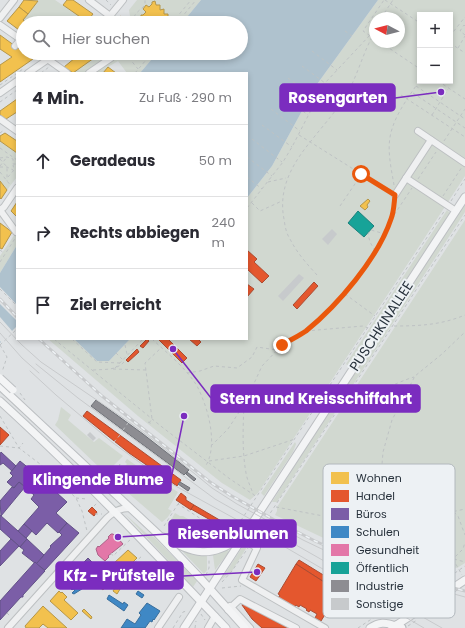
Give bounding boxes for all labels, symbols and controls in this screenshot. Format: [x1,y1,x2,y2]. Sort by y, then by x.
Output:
north arrow [369,12,405,48]
map controls [417,12,453,84]
button: + [417,12,453,48]
search box [16,16,248,60]
icon: search [30,27,52,49]
text: Hier suchen [62,28,150,49]
button: − [417,48,453,84]
callout: Rosengarten [280,84,395,111]
text: 4 Min. [32,86,84,110]
text: Rosengarten [288,87,388,108]
text: Zu Fuß · 290 m [139,88,232,107]
icon: ahead [32,150,54,172]
text: Geradeaus [70,150,155,171]
text: 50 m [199,151,232,170]
route start [352,165,370,183]
text: 240 m [212,213,235,252]
icon: right [32,222,54,244]
text: Rechts abbiegen [70,222,200,243]
street label: PUSCHKINALLEE [344,277,418,375]
icon: arrive [32,294,54,316]
text: Ziel erreicht [70,294,161,315]
route end [273,336,291,354]
callout: Stern und Kreisschiffahrt [211,385,420,412]
text: Stern und Kreisschiffahrt [220,388,412,409]
legend [323,464,455,618]
callout: Klingende Blume [24,466,171,493]
text: Klingende Blume [32,469,164,490]
text: Wohnen [356,470,402,486]
text: Handel [356,488,395,504]
text: Büros [356,506,387,522]
callout: Riesenblumen [169,520,296,547]
text: Riesenblumen [177,523,289,544]
text: Schulen [356,524,400,540]
text: Gesundheit [356,542,419,558]
text: Öffentlich [356,560,409,576]
callout: Kfz - Prüfstelle [56,562,183,589]
text: Kfz - Prüfstelle [63,565,175,586]
text: Industrie [356,578,404,594]
text: Sonstige [356,596,403,612]

